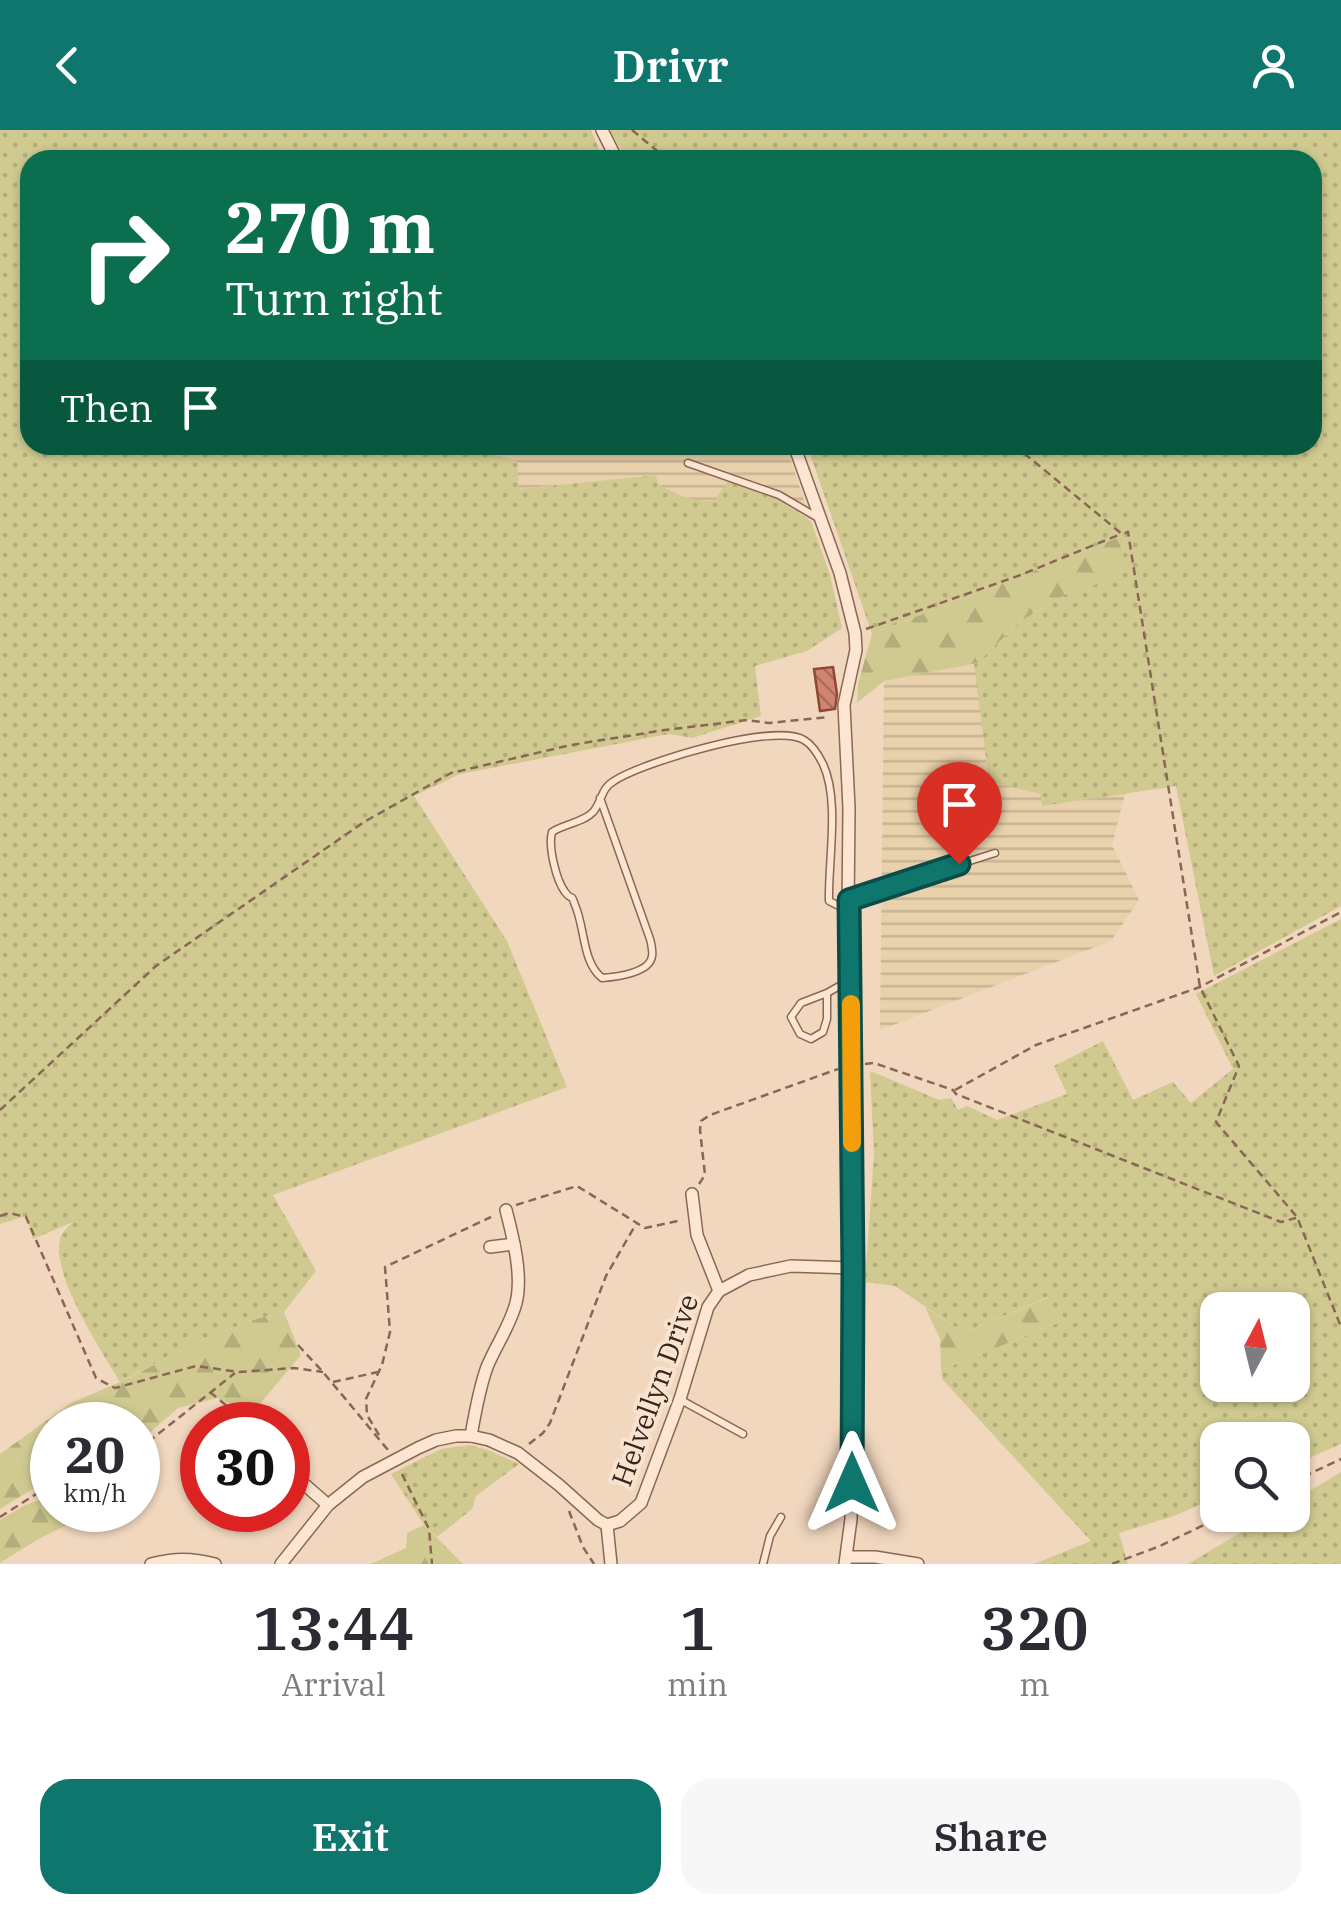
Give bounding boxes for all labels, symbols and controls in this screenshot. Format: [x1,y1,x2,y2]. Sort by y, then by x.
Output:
text: Drivr [612,36,729,94]
icon: back [40,38,95,93]
icon: person [1246,38,1301,93]
text: 270 m [225,181,435,272]
icon: right [60,190,190,320]
text: Turn right [225,269,443,327]
icon: arrive [173,380,228,435]
text: Then [60,383,153,432]
pin [917,762,1002,865]
icon: arrive [932,777,987,832]
street label: Helvellyn Drive [603,1289,706,1491]
north arrow [1200,1292,1310,1402]
map controls [1200,1292,1310,1532]
speed limit sign: 30 [180,1402,310,1532]
text: 20 [65,1422,125,1487]
button: search [1200,1422,1310,1532]
position arrow [800,1431,904,1535]
text: km/h [63,1476,127,1509]
text: 13:44 [253,1588,414,1667]
text: 1 [679,1588,715,1667]
text: 320 [980,1588,1088,1667]
text: Arrival [281,1663,386,1705]
text: min [667,1663,728,1705]
text: m [1019,1663,1050,1705]
button: Exit [40,1779,661,1894]
button: Share [681,1779,1301,1894]

